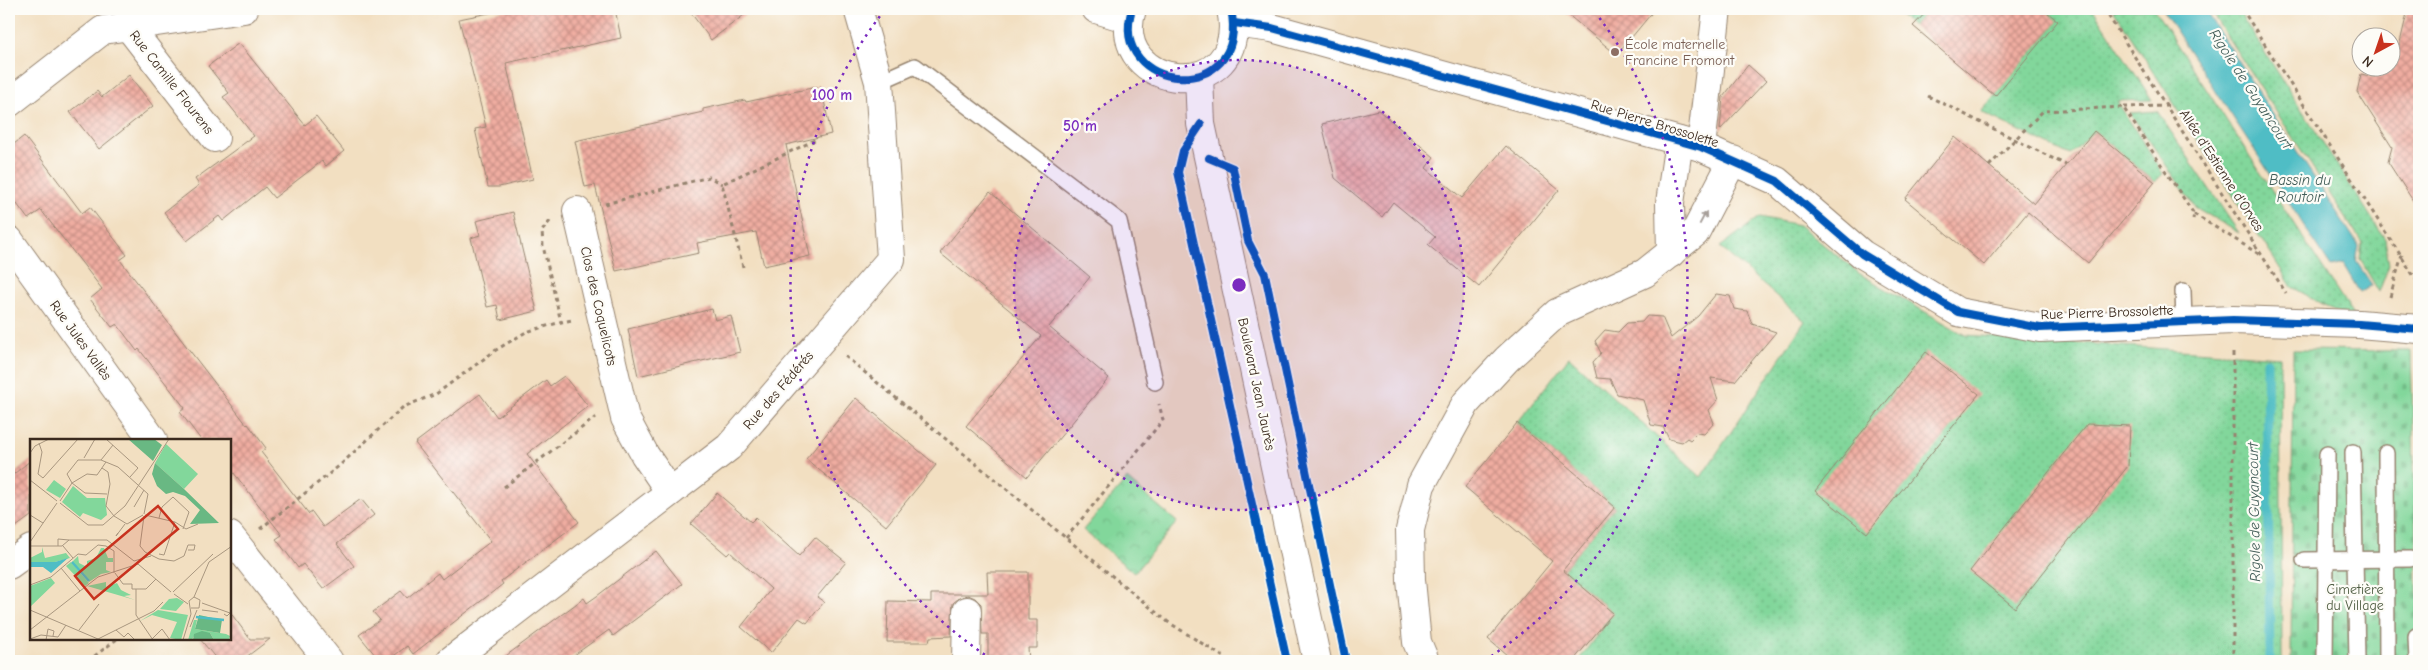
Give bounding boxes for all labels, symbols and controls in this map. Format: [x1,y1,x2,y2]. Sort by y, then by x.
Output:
water label: Rigole de Guyancourt [2205,26,2297,153]
street label: Rue Camille Flourens [126,27,218,138]
north arrow [2350,28,2400,78]
place label: École maternelle Francine Fromont [1625,36,1735,69]
marker: École maternelle Francine Fromont [1609,46,1621,58]
text: N [2359,52,2377,71]
text: 100 m [812,86,852,104]
street label: Rue Pierre Brossolette [1589,96,1721,151]
street label: Allée d'Estienne d'Orves [2176,106,2267,235]
text: 50 m [1063,117,1097,135]
water label: Bassin du Routoir [2269,171,2331,206]
one-way arrow [1699,210,1707,225]
street label: Clos des Coquelicots [577,245,621,368]
centre of rings [1230,276,1248,294]
street label: Rue Jules Vallès [46,297,115,384]
street label: Rue Pierre Brossolette [2040,302,2174,323]
street label: Boulevard Jean Jaurès [1234,316,1279,452]
street label: Rue des Fédérés [740,347,817,433]
inset map [30,439,231,640]
water label: Rigole de Guyancourt [2244,441,2264,582]
park label: Cimetière du Village [2326,581,2384,614]

